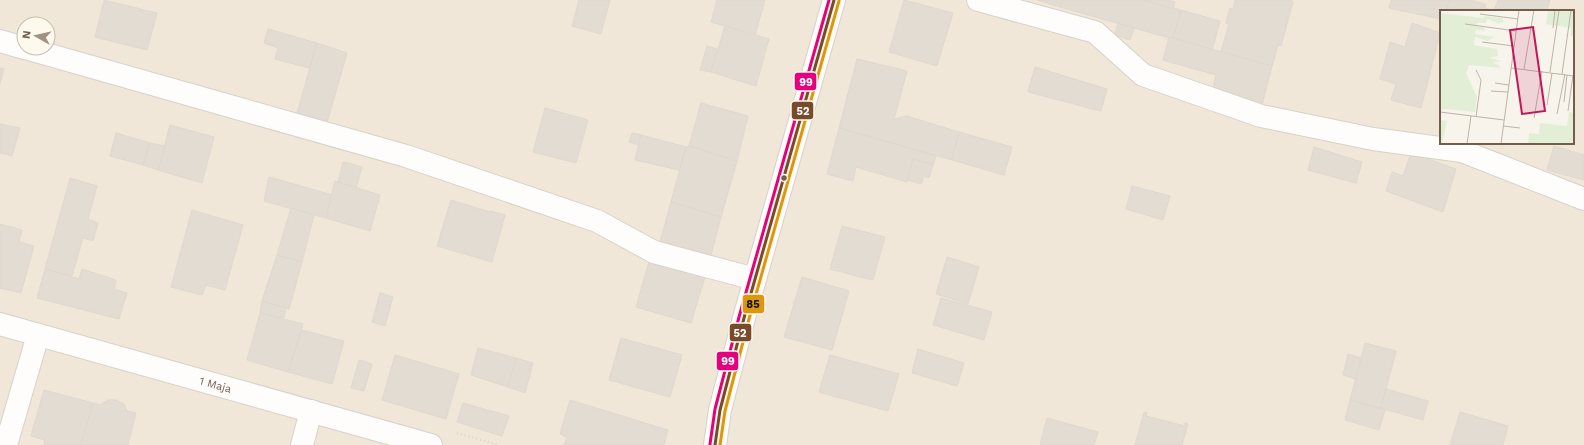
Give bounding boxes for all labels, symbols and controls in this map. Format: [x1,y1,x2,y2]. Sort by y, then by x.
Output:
inset map [1440,10,1574,144]
north arrow [16,16,56,56]
text: N [20,30,34,40]
line badge: 99 [794,72,817,91]
text: 99 [799,76,813,89]
line badge: 52 [791,101,814,120]
text: 52 [797,105,810,118]
unlabelled marker [779,173,789,183]
line badge: 85 [742,294,765,314]
text: 85 [746,298,760,311]
line badge: 52 [729,323,752,342]
text: 52 [734,327,747,340]
line badge: 99 [716,351,739,371]
text: 99 [721,355,735,368]
street label: 1 Maja [198,374,233,396]

